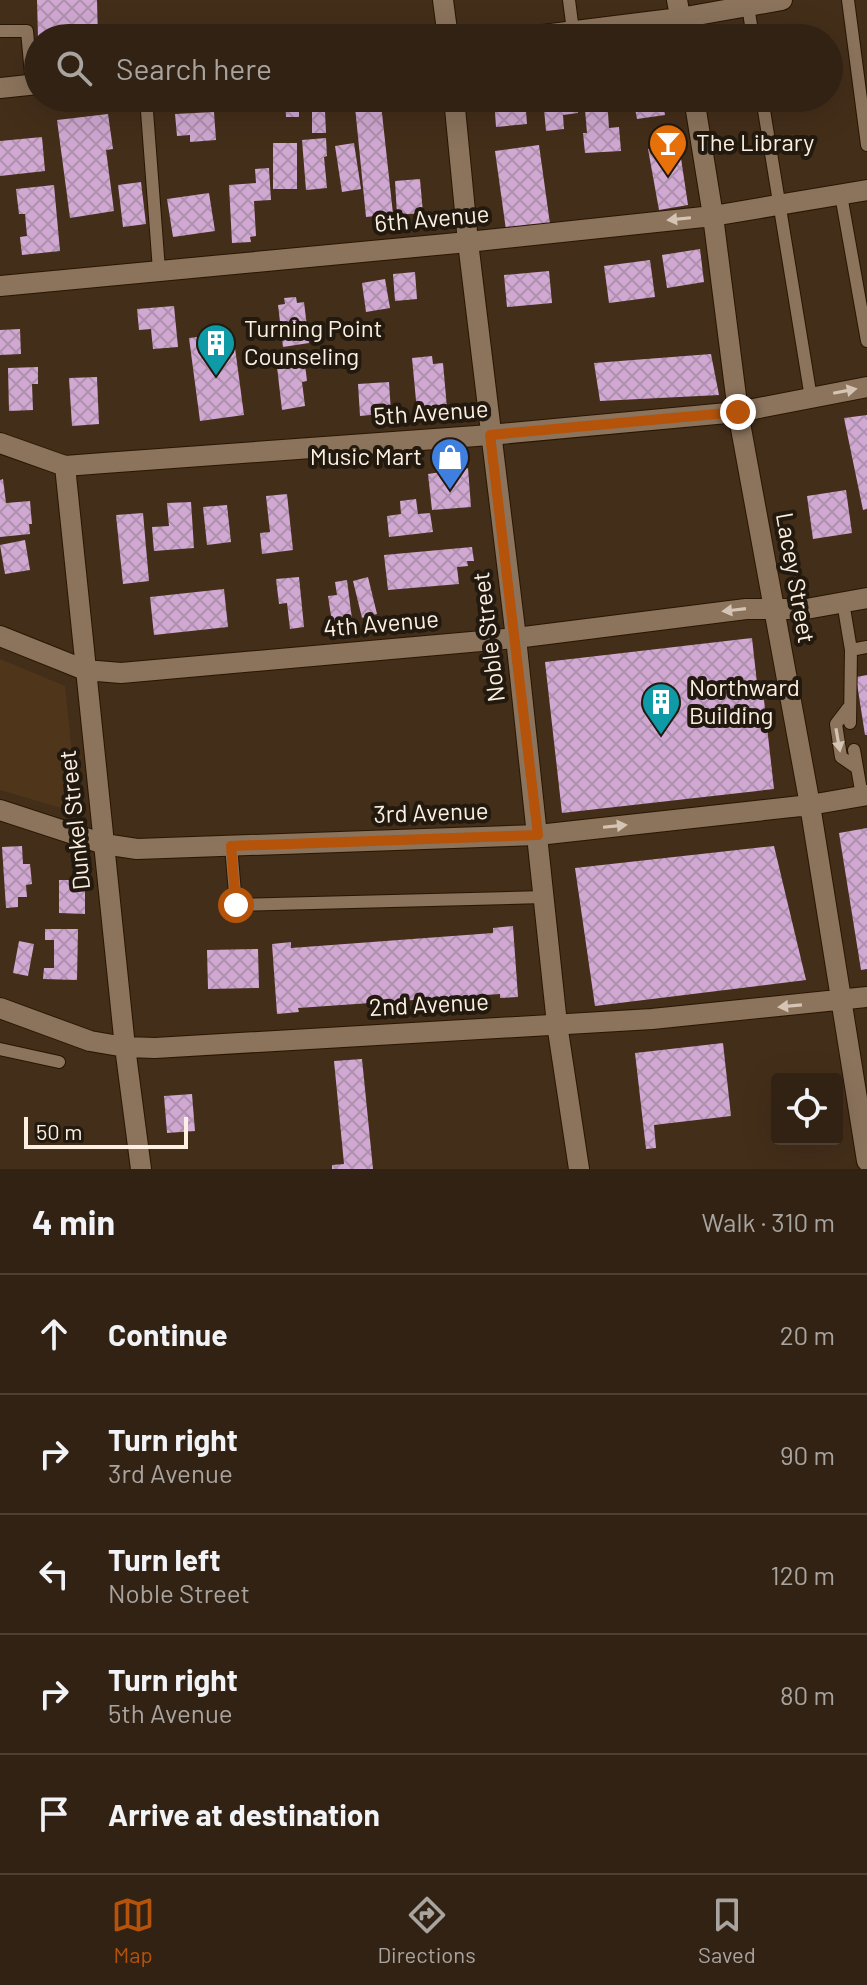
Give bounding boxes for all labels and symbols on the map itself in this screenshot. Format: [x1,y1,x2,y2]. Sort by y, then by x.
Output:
bar icon: The Library [647,122,689,177]
place label: The Library [696,127,814,156]
street label: 6th Avenue [373,198,490,237]
one-way arrow [666,213,691,226]
place label: Turning Point Counseling [244,313,383,370]
building icon: Turning Point Counseling [195,322,237,377]
one-way arrow [833,385,858,397]
street label: 5th Avenue [372,393,489,430]
route end [720,394,756,430]
shop icon: Music Mart [429,436,471,491]
place label: Music Mart [310,441,422,470]
street label: Lacey Street [771,510,822,645]
street label: Noble Street [465,570,510,704]
street label: 4th Avenue [322,603,440,642]
one-way arrow [721,604,746,617]
place label: Northward Building [689,672,800,729]
building icon: Northward Building [640,681,682,736]
one-way arrow [833,727,845,752]
street label: Dunkel Street [52,749,95,892]
street label: 3rd Avenue [373,795,489,828]
one-way arrow [603,820,628,833]
route start [218,887,254,923]
street label: 2nd Avenue [368,986,490,1021]
one-way arrow [777,1000,802,1013]
scale bar [24,1113,188,1149]

